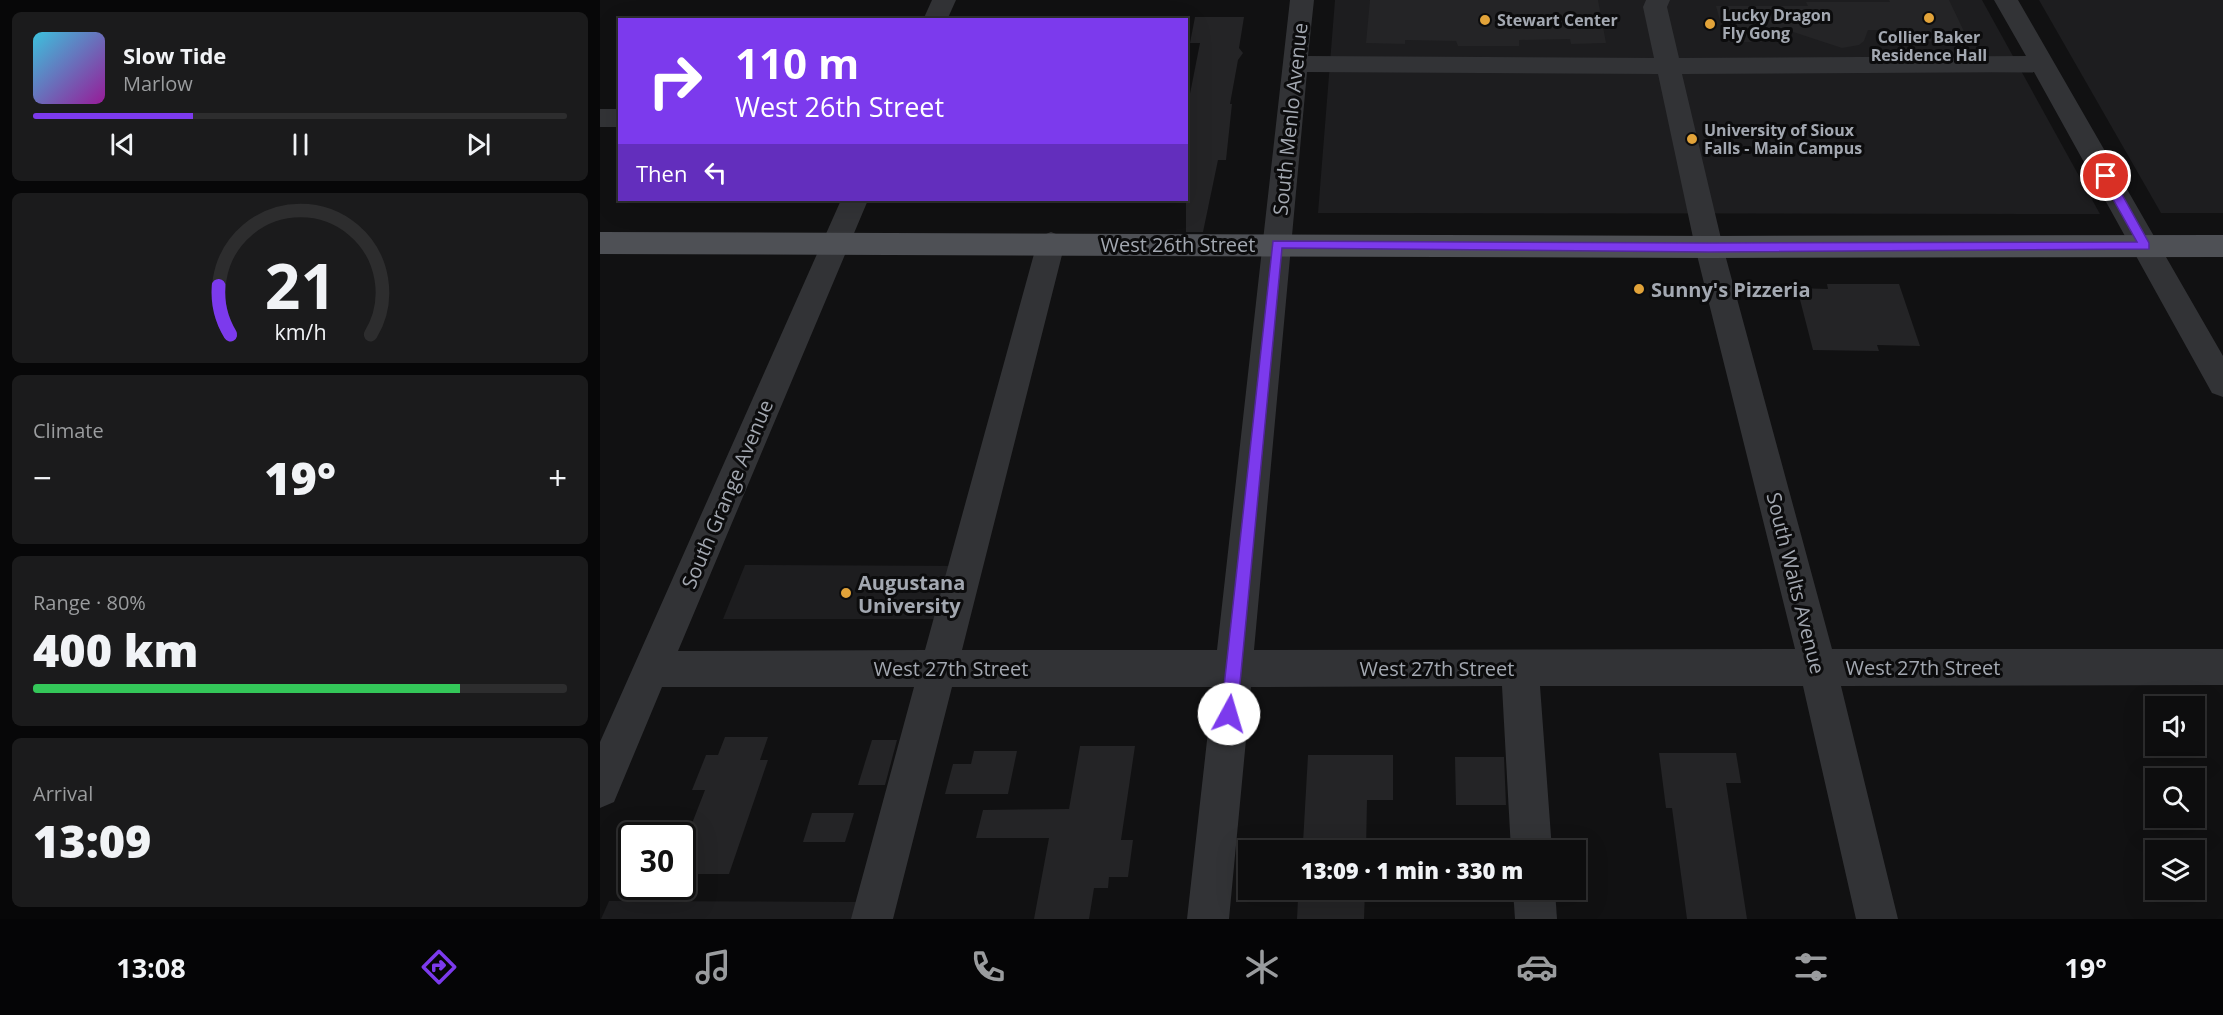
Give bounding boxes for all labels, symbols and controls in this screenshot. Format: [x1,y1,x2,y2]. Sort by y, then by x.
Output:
place label: Lucky Dragon Fly Gong [1722,4,1831,44]
place label: Stewart Center [1497,9,1618,31]
marker: Collier Baker Residence Hall [1922,11,1936,25]
marker: Stewart Center [1478,13,1492,27]
marker: Lucky Dragon Fly Gong [1703,17,1717,31]
street label: South Menlo Avenue [1266,21,1314,217]
place label: Collier Baker Residence Hall [1871,26,1987,66]
text: 110 m [735,34,859,91]
text: Slow Tide [123,40,226,70]
icon: right [636,42,714,120]
text: Marlow [123,70,193,97]
text: West 26th Street [735,88,944,125]
place label: University of Sioux Falls - Main Campus [1704,119,1862,159]
icon: previous [106,128,139,161]
icon: pause [284,128,317,161]
icon: next [462,128,495,161]
marker: University of Sioux Falls - Main Campus [1685,132,1699,146]
pin [2080,150,2131,201]
icon: left [699,156,732,189]
text: Then [636,158,687,188]
icon: arrive [2089,159,2122,192]
street label: West 26th Street [1101,231,1255,258]
text: 21 [264,242,336,327]
place label: Sunny's Pizzeria [1651,276,1811,303]
marker: Sunny's Pizzeria [1632,282,1646,296]
text: km/h [274,318,326,347]
street label: South Grange Avenue [675,395,779,593]
text: Climate [33,417,104,444]
text: 19° [264,447,336,508]
text: − [33,455,52,500]
text: + [548,455,567,500]
street label: South Walts Avenue [1760,490,1832,676]
place label: Augustana University [858,569,965,619]
marker: Augustana University [839,586,853,600]
text: Range · 80% [33,589,146,616]
text: 400 km [33,619,198,680]
street label: West 27th Street [1846,654,2000,681]
street label: West 27th Street [874,655,1028,682]
street label: West 27th Street [1360,655,1514,682]
position arrow [1197,682,1261,746]
map controls [2145,696,2205,900]
button: sound [2145,696,2205,756]
button: search [2145,768,2205,828]
text: Arrival [33,780,93,807]
text: 13:09 [33,810,151,871]
speed limit sign: 30 [618,822,696,900]
button: layers [2145,840,2205,900]
text: 13:09 · 1 min · 330 m [1301,855,1523,885]
icon: directions [418,946,460,988]
icon: music [692,946,734,988]
icon: phone [967,946,1009,988]
icon: climate [1241,946,1283,988]
icon: car [1516,946,1558,988]
icon: filters [1790,946,1832,988]
text: 13:08 [116,949,186,986]
text: 19° [2064,949,2107,986]

